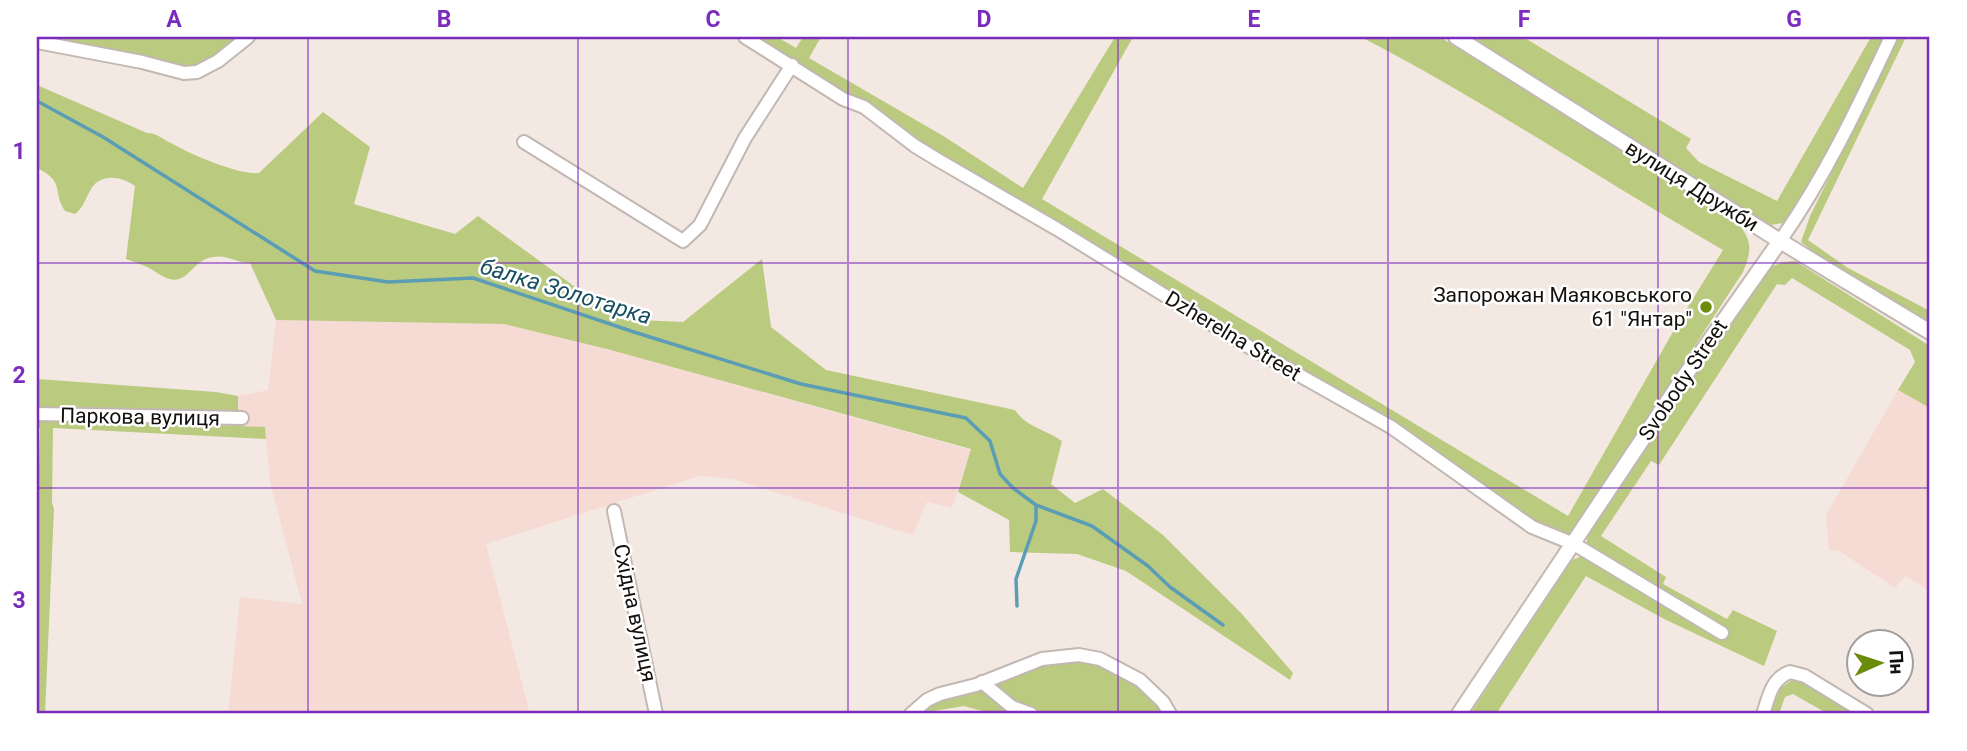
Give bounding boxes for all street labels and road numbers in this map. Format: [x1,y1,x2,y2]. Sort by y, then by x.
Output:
street label: вулиця Дружби [1621,136,1763,236]
street label: Dzherelna Street [1161,286,1305,386]
street label: Svobody Street [1634,315,1732,445]
street label: Паркова вулиця [60,404,220,430]
street label: Східна вулиця [609,542,661,684]

